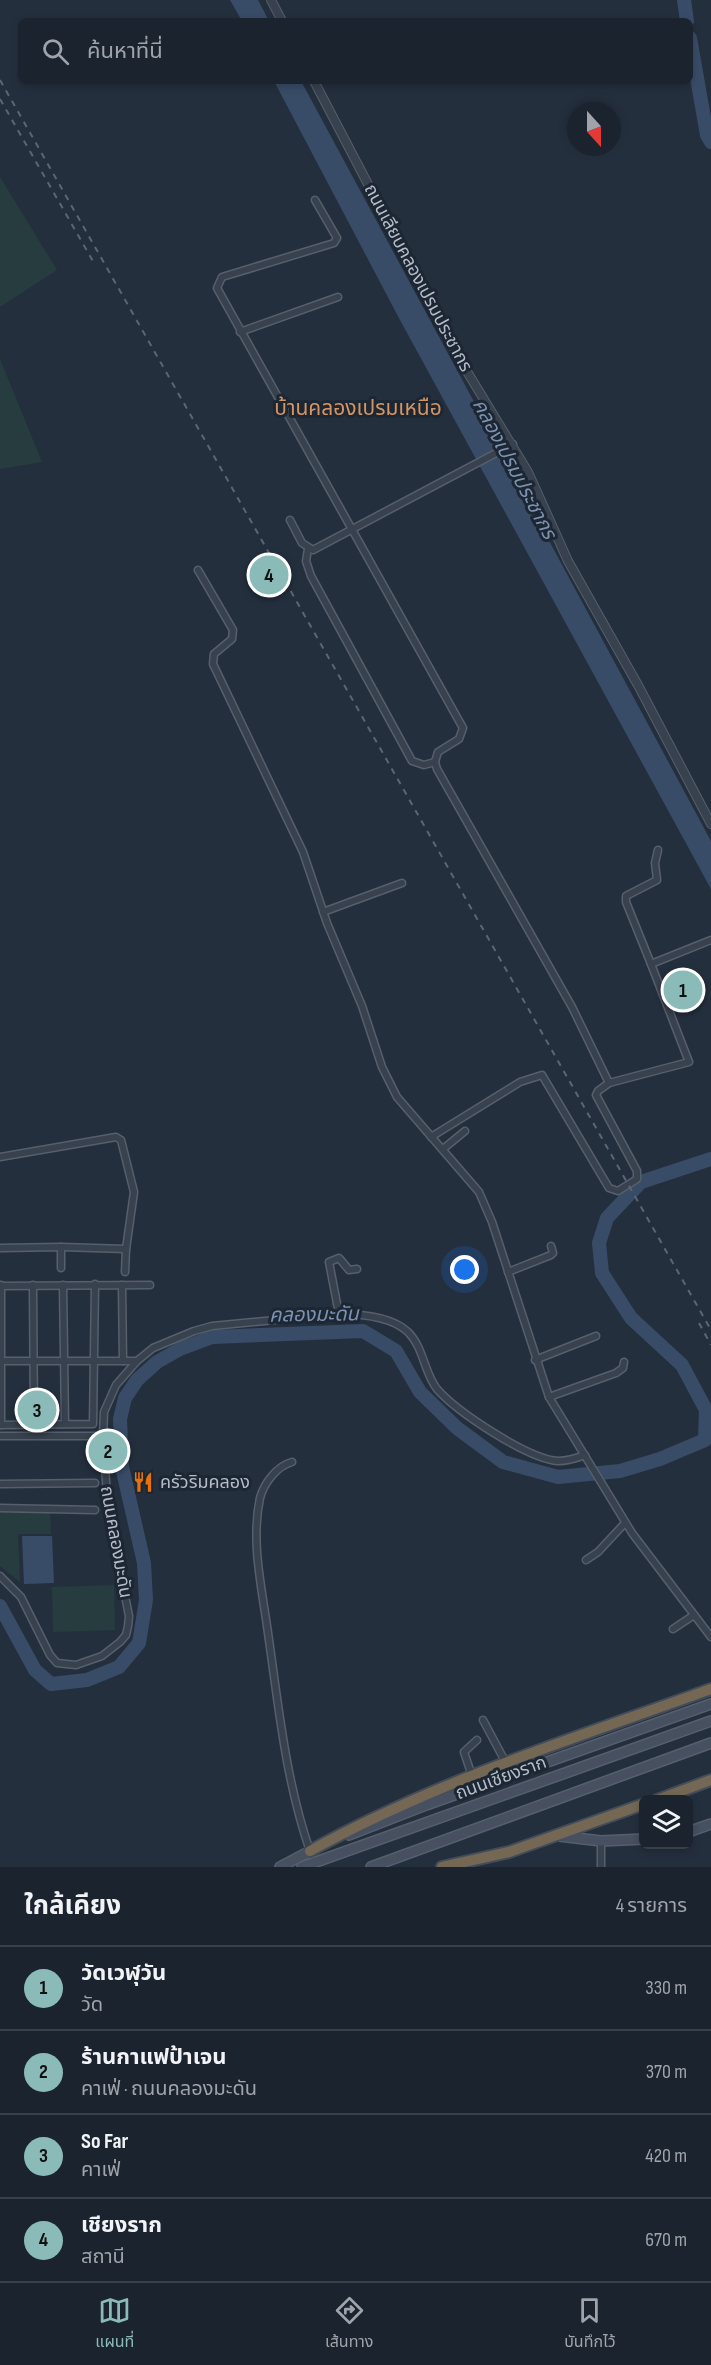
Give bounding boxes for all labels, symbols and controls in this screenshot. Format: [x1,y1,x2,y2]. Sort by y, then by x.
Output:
search box [18,18,693,84]
icon: search [39,35,72,68]
text: ค้นหาที่นี่ [87,38,163,65]
north arrow [567,102,621,156]
street label: ถนนเลียบคลองเปรมประชากร [360,181,477,376]
water label: คลองเปรมประชากร [467,395,562,544]
district label: บ้านคลองเปรมเหนือ [274,396,442,421]
pin: 4 [250,552,288,598]
pin: 1 [664,968,702,1012]
your location [450,1255,479,1284]
water label: คลองมะดัน [269,1302,361,1328]
pin: 3 [18,1388,57,1432]
pin: 2 [88,1428,128,1474]
restaurant icon: ครัวริมคลอง [131,1470,155,1494]
place label: ครัวริมคลอง [160,1472,250,1493]
street label: ถนนคลองมะดัน [96,1484,136,1600]
street label: ถนนเชียงราก [453,1752,549,1804]
map controls [639,1795,693,1849]
button: layers [639,1795,693,1849]
text: ใกล้เคียง [24,1891,121,1922]
text: 4 รายการ [616,1894,687,1918]
text: วัดเวฬุวัน [81,1960,166,1987]
text: 1 [40,1976,47,2000]
text: 330 m [645,1976,687,2000]
text: วัด [81,1993,103,2017]
text: ร้านกาแฟป้าเจน [81,2044,227,2071]
text: 2 [39,2060,48,2084]
text: 370 m [646,2060,687,2084]
text: คาเฟ่ · ถนนคลองมะดัน [81,2077,257,2101]
text: So Far [81,2128,128,2155]
text: 3 [39,2144,48,2168]
text: 420 m [645,2144,687,2168]
text: คาเฟ่ [81,2158,121,2182]
text: เชียงราก [81,2212,162,2239]
text: 4 [39,2228,48,2252]
text: 670 m [645,2228,687,2252]
text: สถานี [81,2245,125,2269]
tab: แผนที่ [95,2294,134,2354]
tab: เส้นทาง [325,2294,373,2354]
tab: บันทึกไว้ [564,2294,616,2354]

